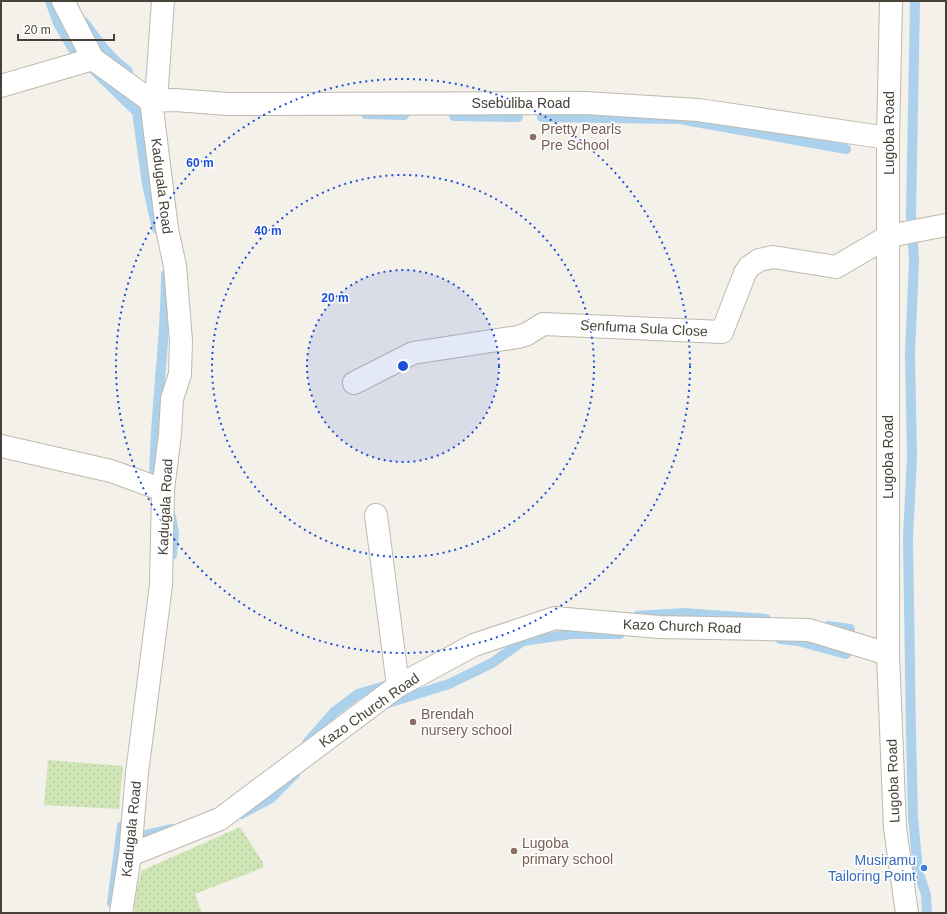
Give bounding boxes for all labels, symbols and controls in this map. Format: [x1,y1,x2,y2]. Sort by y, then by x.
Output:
scale bar [18,16,114,42]
text: 20 m [24,23,51,37]
street label: Lugoba Road [881,91,897,175]
street label: Ssebuliba Road [472,95,570,111]
place label: Pretty Pearls Pre School [541,121,621,153]
marker: Pretty Pearls Pre School [528,132,538,142]
street label: Kadugala Road [148,137,176,235]
text: 60 m [186,156,214,170]
text: 40 m [254,224,282,238]
text: 20 m [321,291,349,305]
street label: Senfuma Sula Close [580,317,708,339]
centre of rings [396,359,410,373]
street label: Lugoba Road [880,415,896,499]
street label: Kadugala Road [154,458,176,556]
street label: Kazo Church Road [623,616,741,636]
street label: Kazo Church Road [316,670,422,750]
place label: Brendah nursery school [421,706,512,738]
marker: Brendah nursery school [408,717,418,727]
street label: Lugoba Road [884,739,902,823]
street label: Kadugala Road [118,780,144,878]
place label: Lugoba primary school [522,835,613,867]
marker: Lugoba primary school [509,846,519,856]
place label: Musiramu Tailoring Point [828,852,916,884]
marker: Musiramu Tailoring Point [919,863,929,873]

